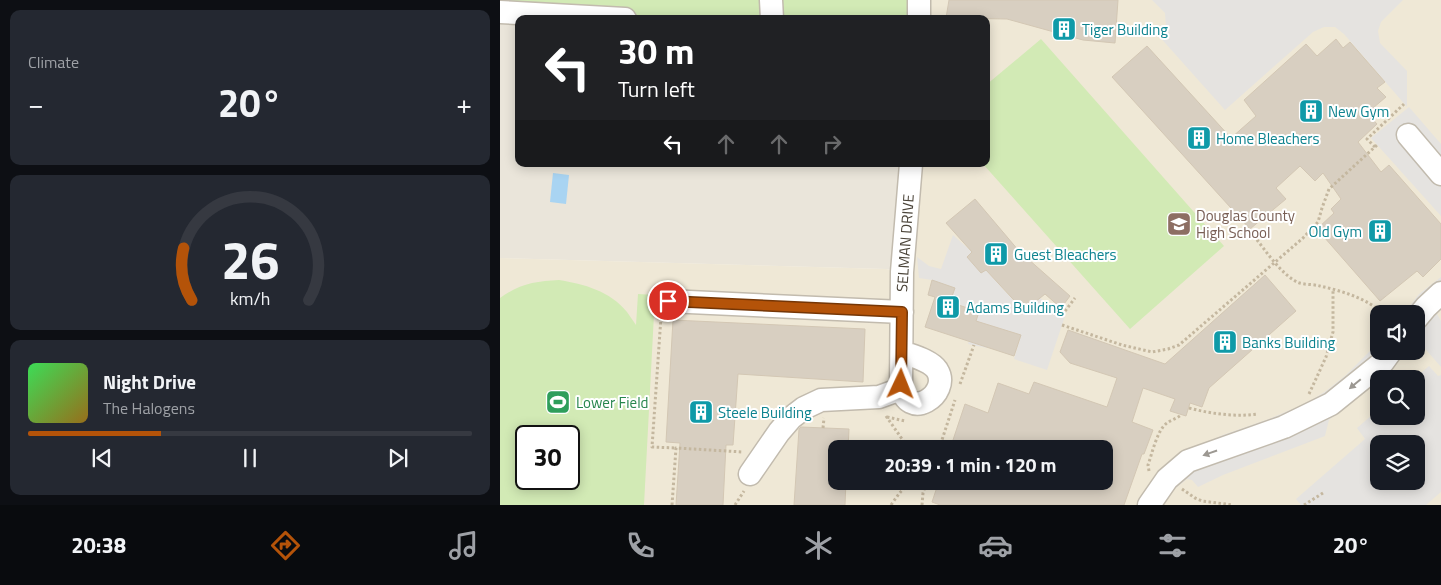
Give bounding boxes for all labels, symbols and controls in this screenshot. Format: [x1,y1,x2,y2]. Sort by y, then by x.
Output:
building icon: Tiger Building [1051,16,1077,42]
place label: Tiger Building [1082,18,1168,41]
text: 30 m [618,24,694,78]
icon: left [535,35,600,100]
text: Climate [28,50,79,74]
text: Turn left [618,72,695,106]
text: 20° [218,74,282,132]
text: − [28,82,44,125]
text: + [456,82,472,125]
building icon: New Gym [1298,98,1324,124]
place label: New Gym [1328,100,1389,123]
building icon: Home Bleachers [1186,125,1212,151]
place label: Home Bleachers [1216,127,1320,150]
icon: left [659,130,687,158]
icon: ahead [712,130,740,158]
icon: ahead [765,130,793,158]
icon: right [818,130,846,158]
street label: SELMAN DRIVE [890,193,920,293]
place label: Douglas County High School [1196,204,1295,244]
school or university icon: Douglas County High School [1166,211,1192,237]
building icon: Old Gym [1367,218,1393,244]
text: 26 [221,220,279,299]
place label: Old Gym [1308,220,1362,243]
building icon: Guest Bleachers [983,241,1009,267]
place label: Guest Bleachers [1014,243,1116,266]
pin [647,280,689,322]
text: km/h [230,285,270,312]
icon: arrive [654,287,682,315]
building icon: Adams Building [935,294,961,320]
place label: Adams Building [966,296,1064,319]
map controls [1370,305,1425,490]
button: sound [1370,305,1425,360]
building icon: Banks Building [1212,329,1238,355]
place label: Banks Building [1242,331,1336,354]
position arrow [874,357,926,409]
text: Night Drive [103,367,196,396]
button: search [1370,370,1425,425]
one-way arrow [1349,379,1362,390]
sports icon: Lower Field [545,389,571,415]
place label: Lower Field [576,391,649,414]
text: The Halogens [103,396,195,420]
building icon: Steele Building [688,399,714,425]
place label: Steele Building [718,401,812,424]
speed limit sign: 30 [515,425,580,490]
button: layers [1370,435,1425,490]
icon: previous [88,444,116,472]
icon: pause [236,444,264,472]
icon: next [384,444,412,472]
one-way arrow [1202,449,1217,457]
text: 20:39 · 1 min · 120 m [884,450,1057,479]
text: 20:38 [71,528,126,562]
icon: directions [268,528,303,563]
icon: music [446,528,481,563]
icon: phone [623,528,658,563]
icon: climate [801,528,836,563]
icon: car [978,528,1013,563]
icon: filters [1155,528,1190,563]
text: 20° [1333,528,1370,562]

